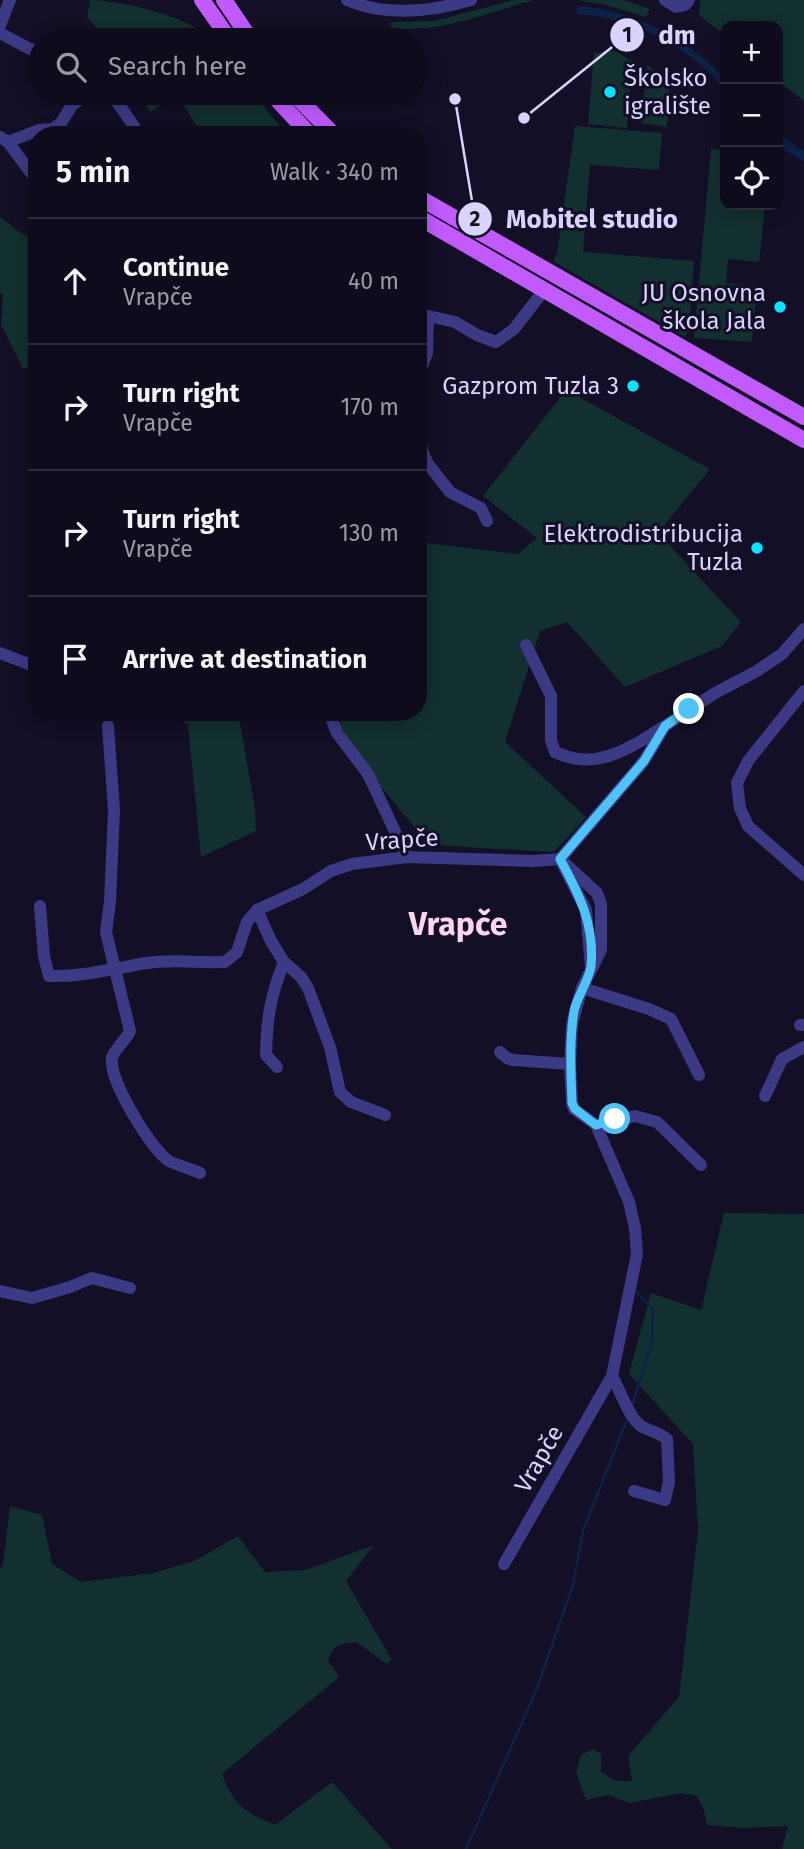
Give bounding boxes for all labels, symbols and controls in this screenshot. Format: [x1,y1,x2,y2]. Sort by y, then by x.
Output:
callout: dm [610,11,710,58]
text: dm [658,20,696,51]
map controls [720,21,783,210]
button: + [720,21,783,84]
text: 1 [622,22,632,48]
search box [28,28,427,105]
icon: search [52,48,90,86]
text: Search here [108,51,247,82]
place label: Školsko igralište [624,63,711,120]
marker: Školsko igralište [602,84,618,100]
button: − [720,84,783,147]
button: locate [720,147,783,210]
text: 5 min [56,154,130,190]
text: Walk · 340 m [270,158,399,186]
callout: Mobitel studio [457,195,692,242]
text: Mobitel studio [506,204,678,235]
text: 2 [470,206,481,232]
text: Continue [123,252,229,283]
icon: ahead [56,262,94,300]
text: 40 m [348,267,399,295]
place label: JU Osnovna škola Jala [642,279,766,335]
text: Vrapče [123,283,193,311]
marker: JU Osnovna škola Jala [772,299,788,315]
place label: Gazprom Tuzla 3 [442,372,619,400]
text: Turn right [123,378,240,409]
marker: Gazprom Tuzla 3 [625,378,641,394]
icon: right [56,388,94,426]
text: 170 m [340,393,399,421]
text: Vrapče [123,409,193,437]
text: Turn right [123,504,240,535]
icon: right [56,514,94,552]
text: 130 m [339,519,399,547]
place label: Elektrodistribucija Tuzla [544,520,743,576]
text: Vrapče [123,535,193,563]
marker: Elektrodistribucija Tuzla [749,540,765,556]
icon: arrive [56,640,94,678]
text: Arrive at destination [123,644,367,675]
route end [673,693,704,724]
street label: Vrapče [365,823,439,857]
district label: Vrapče [408,905,507,943]
route start [599,1103,630,1134]
street label: Vrapče [509,1420,569,1498]

